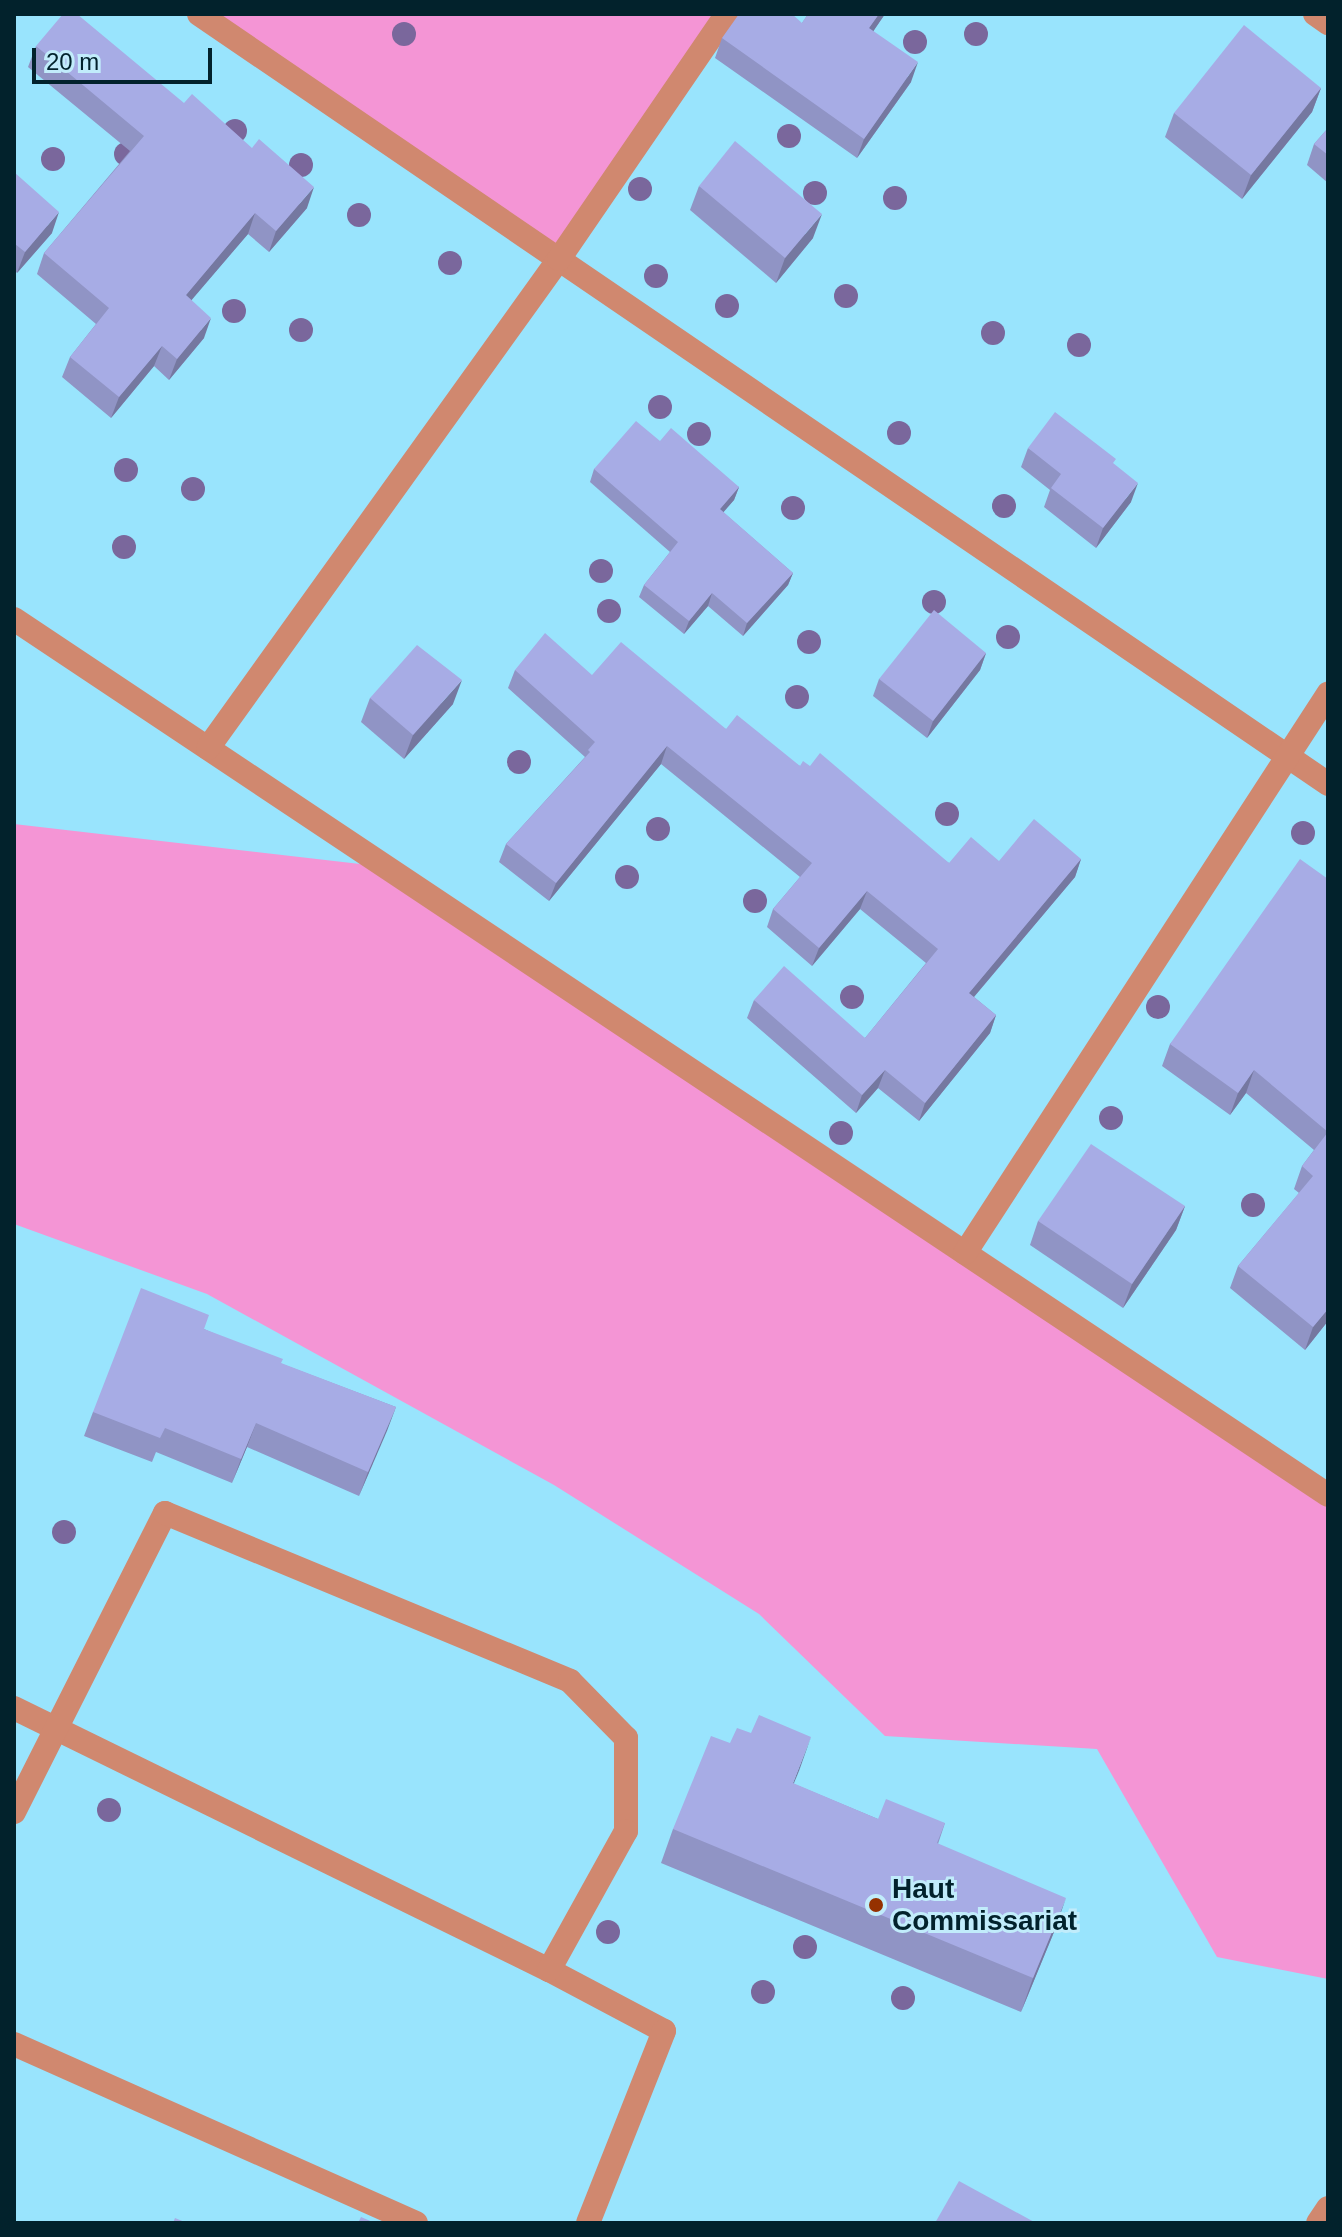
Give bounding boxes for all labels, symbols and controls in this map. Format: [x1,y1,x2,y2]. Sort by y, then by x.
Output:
scale bar [36,32,216,82]
text: 20 m [46,48,99,75]
place label: Haut Commissariat [892,1872,1077,1938]
marker: Haut Commissariat [867,1896,885,1914]

